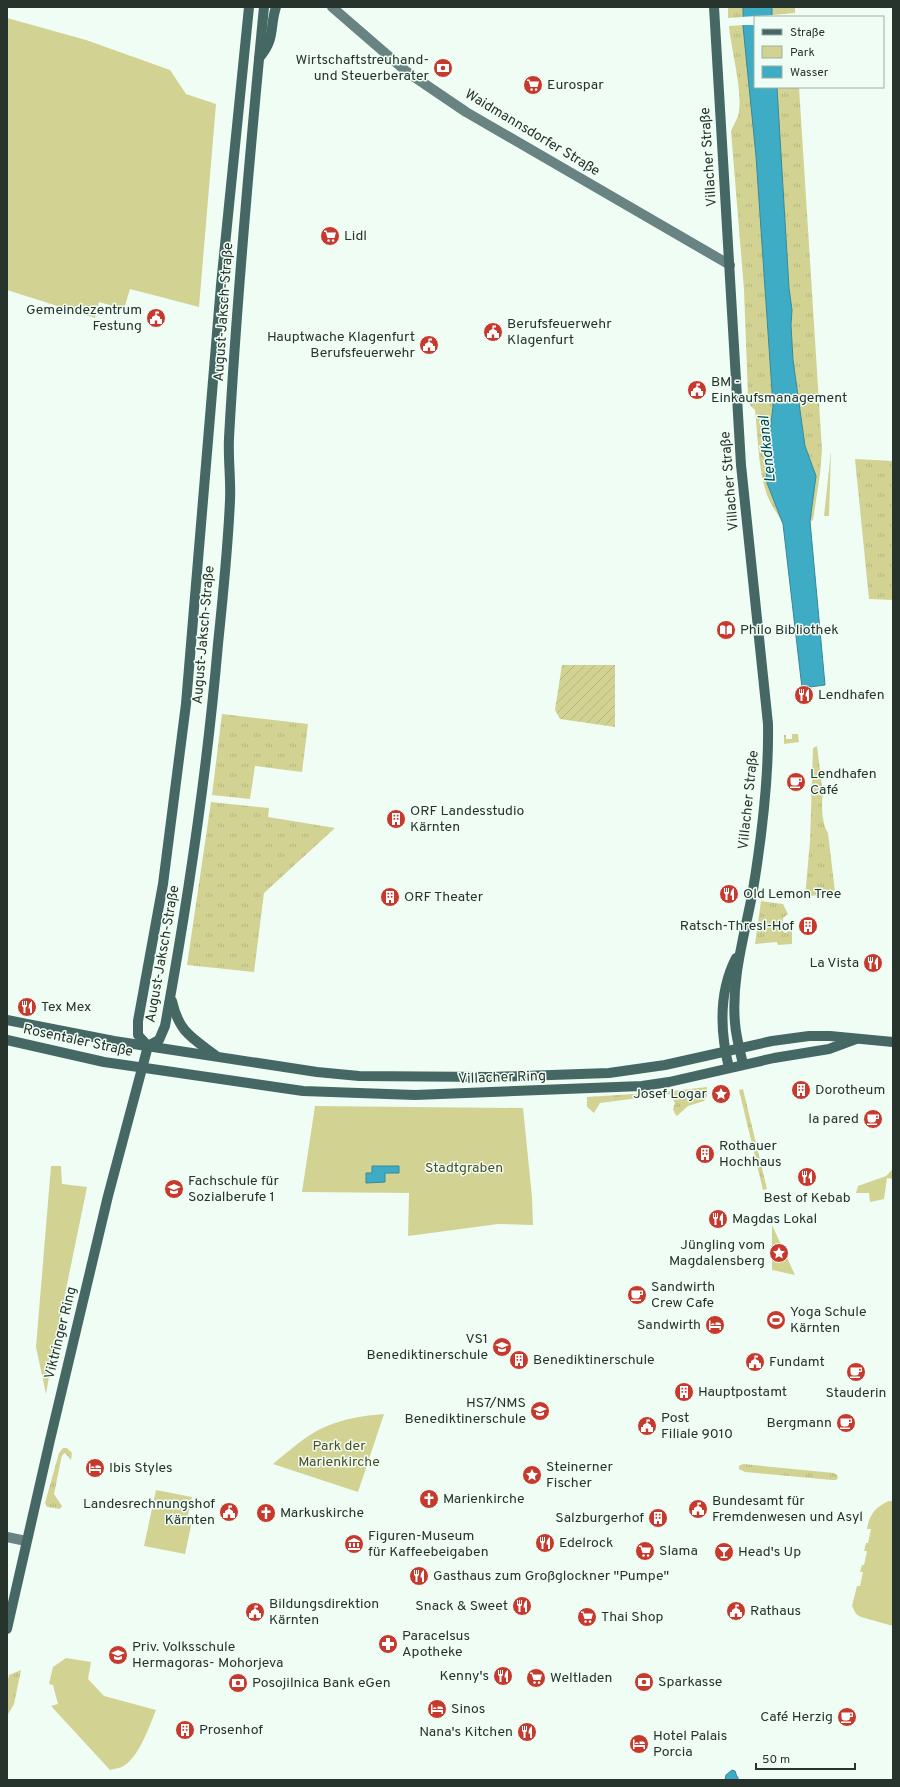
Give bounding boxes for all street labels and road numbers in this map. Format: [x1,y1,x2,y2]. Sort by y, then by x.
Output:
street label: Waidmannsdorfer Straße [461,86,603,180]
street label: Villacher Straße [697,107,721,207]
street label: August-Jaksch-Straße [211,242,237,382]
street label: Villacher Straße [717,431,743,531]
street label: August-Jaksch-Straße [189,565,219,705]
street label: Villacher Straße [735,749,763,851]
street label: August-Jaksch-Straße [143,884,183,1024]
street label: Rosentaler Straße [22,1021,134,1061]
street label: Villacher Ring [458,1068,546,1088]
street label: Viktringer Ring [41,1285,81,1381]

